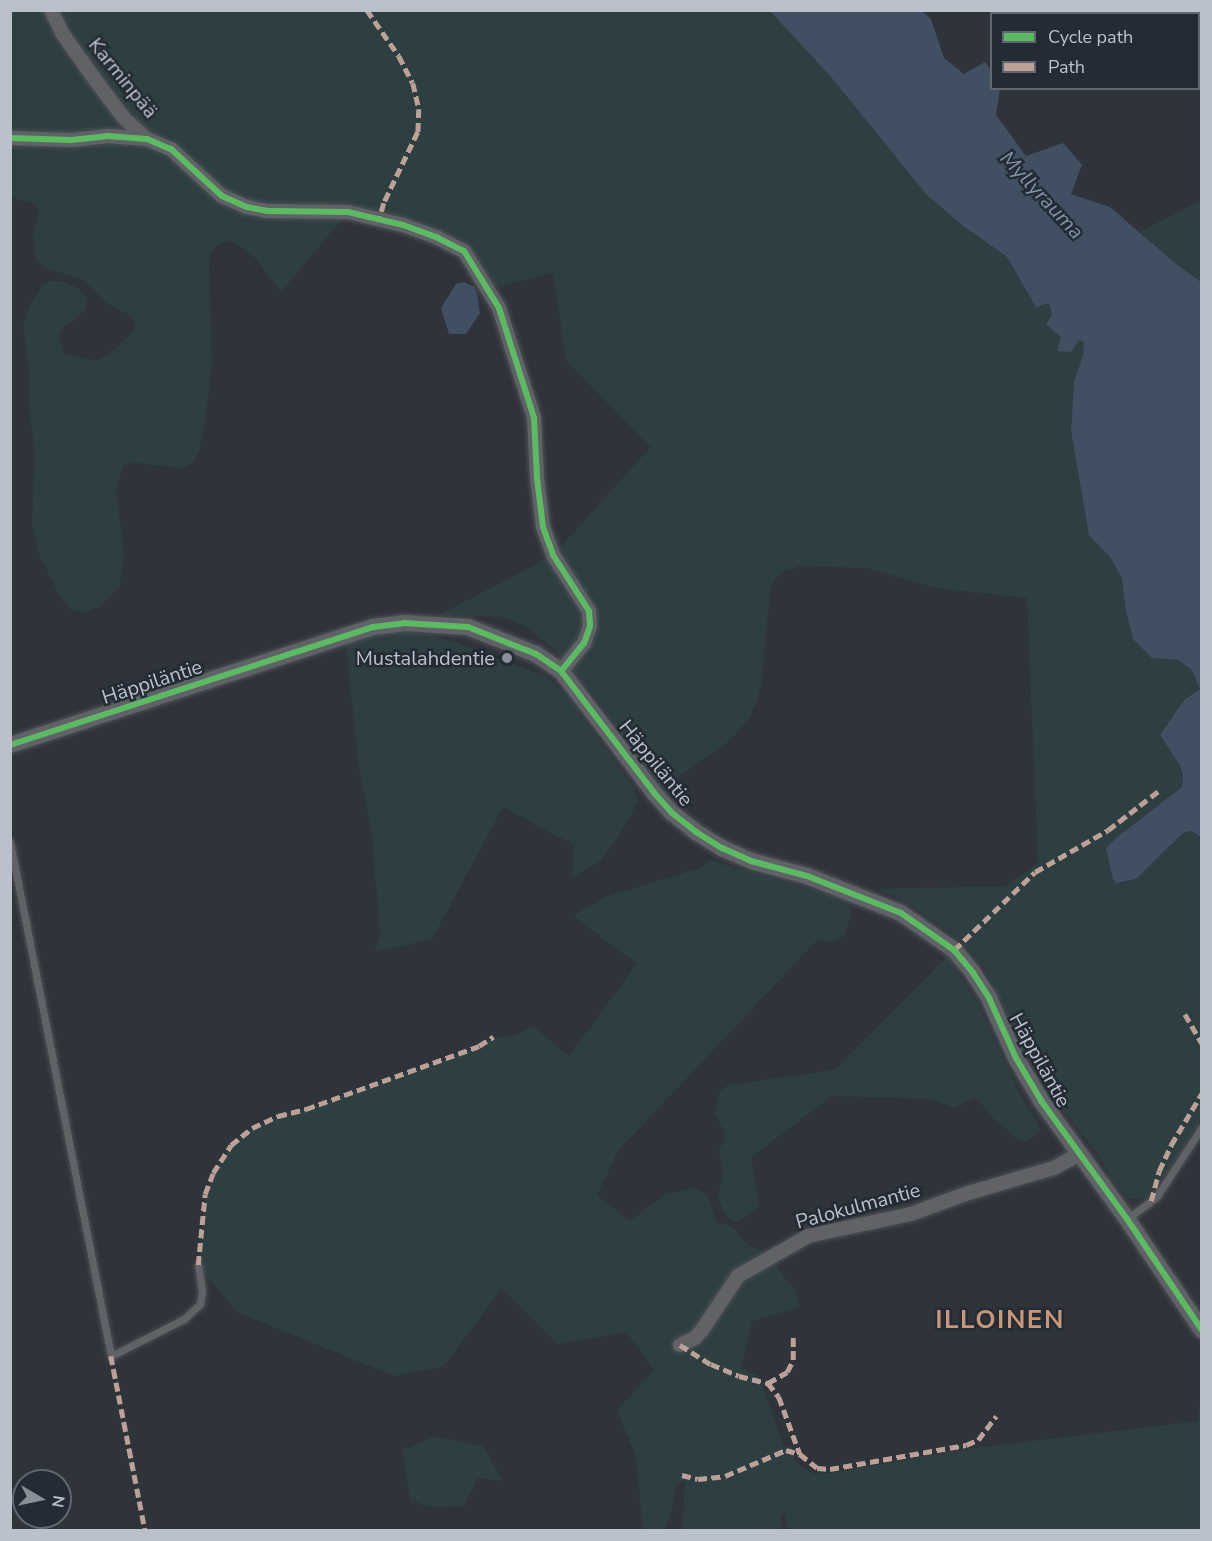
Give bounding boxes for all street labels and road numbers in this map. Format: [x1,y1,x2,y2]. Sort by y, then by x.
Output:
street label: Karminpää [83,33,163,123]
street label: Häppiläntie [99,655,205,709]
street label: Häppiläntie [614,715,698,811]
street label: Häppiläntie [1004,1009,1076,1111]
street label: Palokulmantie [793,1178,923,1234]

